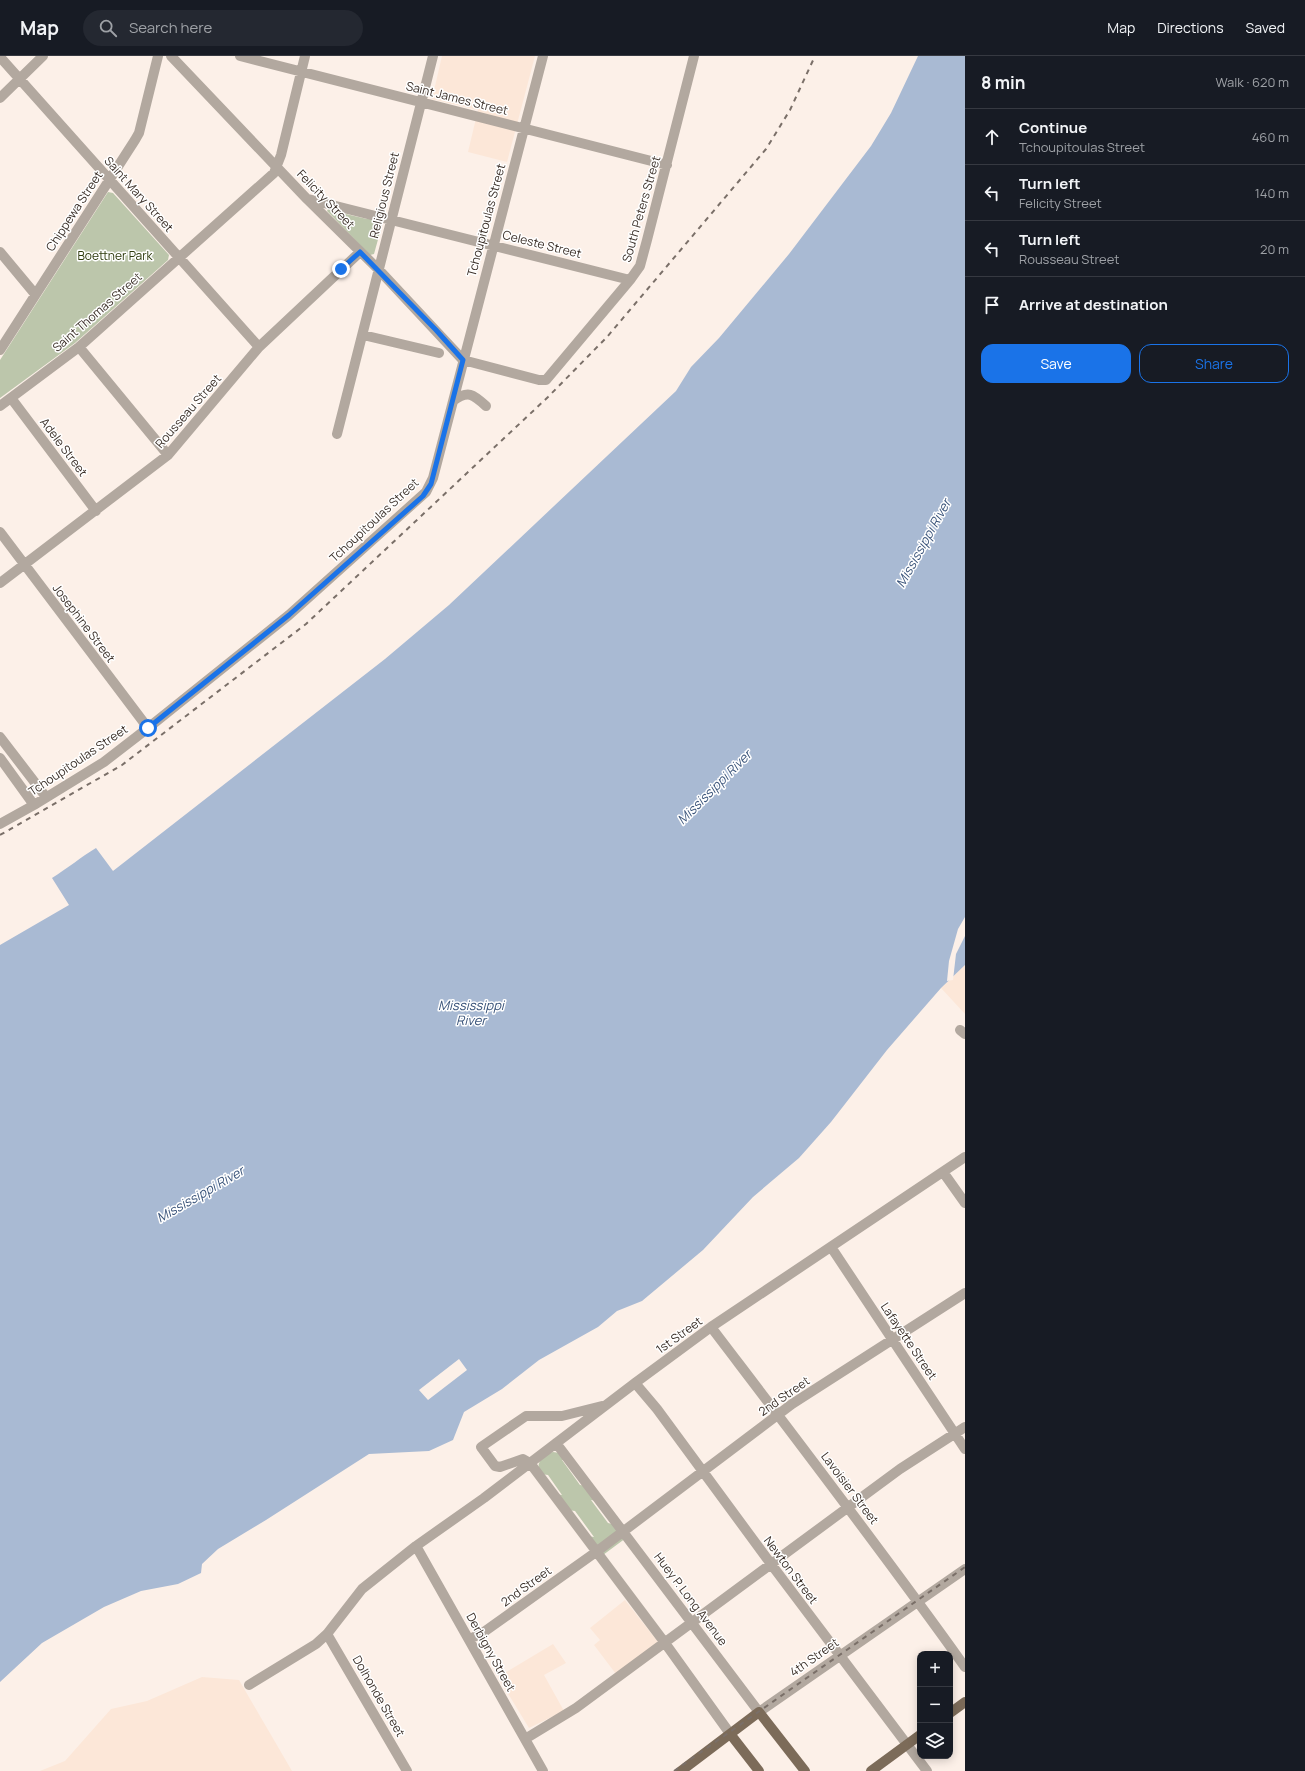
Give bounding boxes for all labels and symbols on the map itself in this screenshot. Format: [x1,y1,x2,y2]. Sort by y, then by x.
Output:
street label: Saint James Street [404,77,510,119]
street label: Religious Street [365,150,403,240]
street label: Saint Mary Street [101,153,178,236]
street label: South Peters Street [618,154,664,264]
street label: Tchoupitoulas Street [463,161,509,278]
street label: Felicity Street [293,166,359,232]
street label: Chippewa Street [42,167,106,254]
street label: Celeste Street [501,226,584,262]
park label: Boettner Park [77,247,154,264]
route end [332,260,350,278]
street label: Saint Thomas Street [49,268,146,356]
street label: Rousseau Street [151,370,225,452]
street label: Adele Street [36,414,92,480]
street label: Tchoupitoulas Street [326,474,422,566]
water label: Mississippi River [891,494,956,590]
street label: Josephine Street [49,580,119,666]
route start [139,719,157,737]
street label: Tchoupitoulas Street [25,720,131,800]
water label: Mississippi River [673,744,757,828]
water label: Mississippi River [438,996,506,1029]
water label: Mississippi River [153,1160,249,1226]
street label: Lafayette Street [877,1299,941,1383]
street label: 1st Street [652,1312,706,1358]
street label: 2nd Street [755,1372,813,1420]
street label: Lavoisier Street [817,1448,883,1528]
street label: Newton Street [760,1533,822,1607]
street label: Huey P. Long Avenue [650,1549,732,1649]
street label: 2nd Street [497,1562,555,1610]
street label: Derbigny Street [462,1610,520,1694]
street label: 4th Street [786,1634,842,1680]
street label: Dolhonde Street [349,1652,409,1740]

